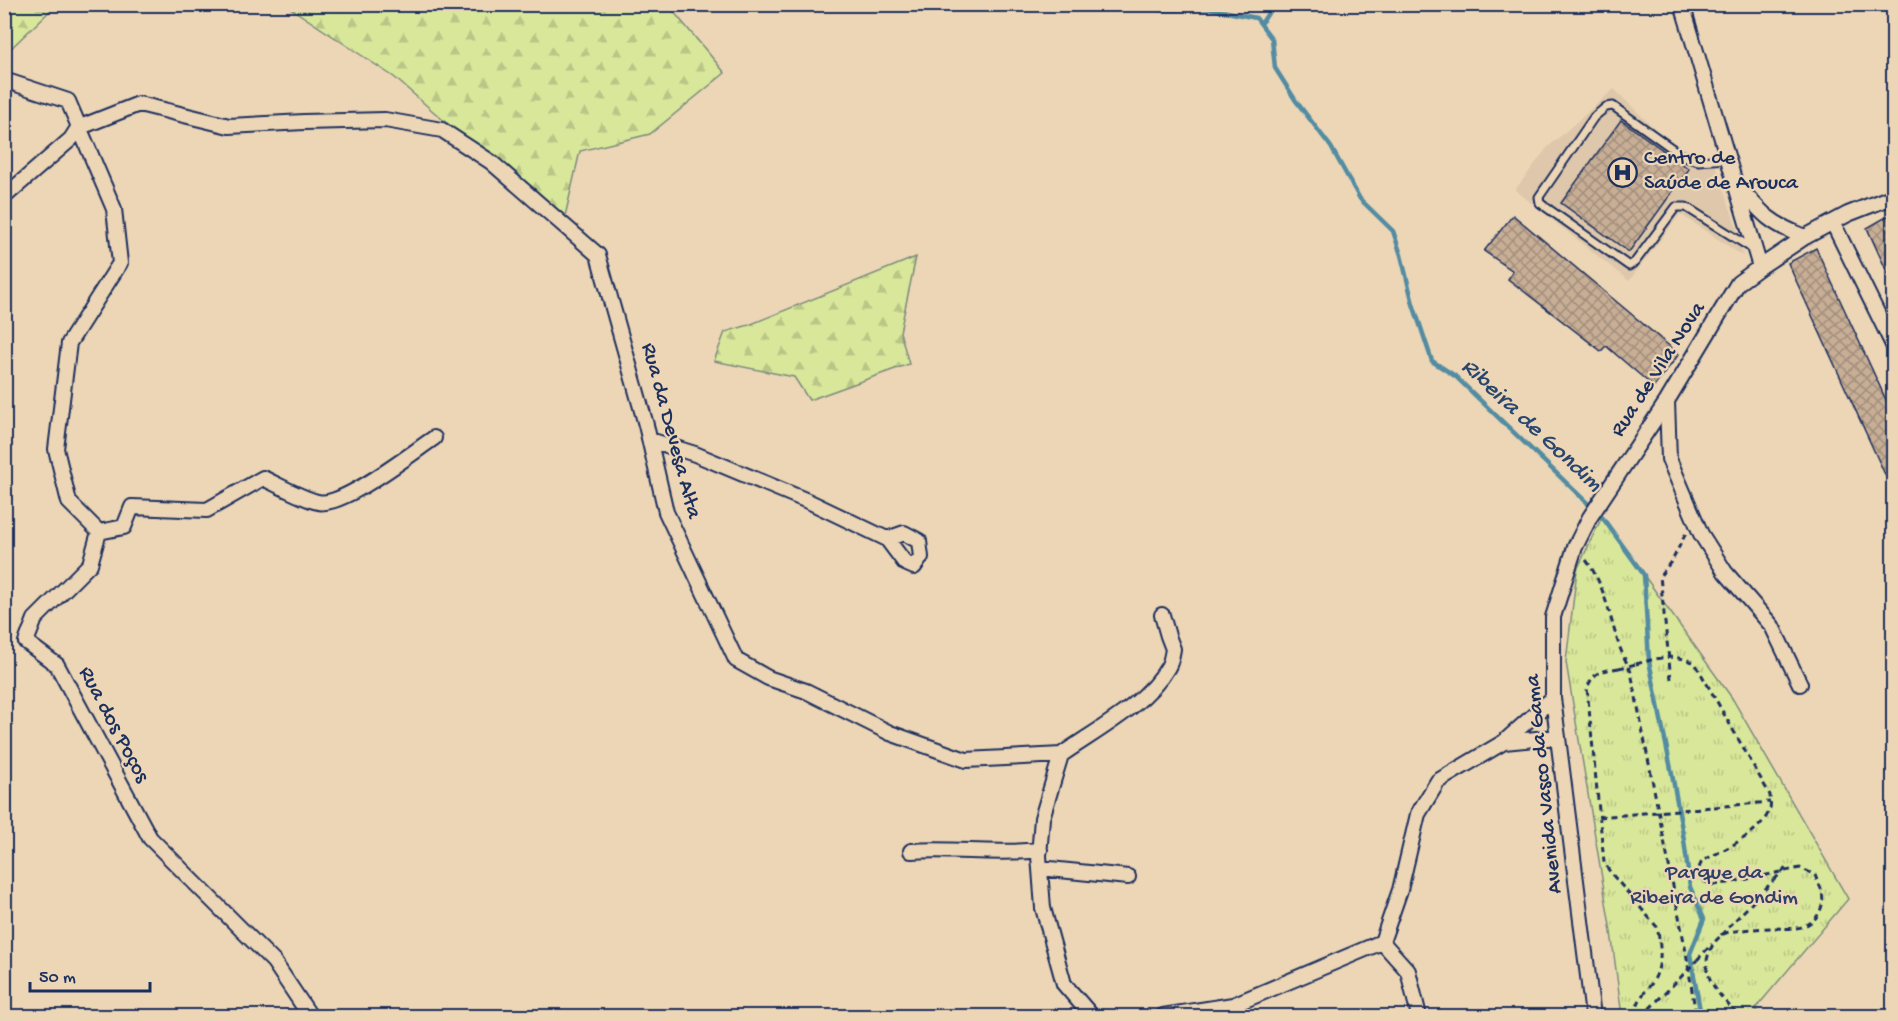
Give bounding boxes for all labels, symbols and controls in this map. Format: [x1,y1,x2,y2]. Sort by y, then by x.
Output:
place label: Centro de Saúde de Arouca [1644,146,1799,197]
hospital icon: Centro de Saúde de Arouca [1607,156,1639,188]
street label: Rua de Vila Nova [1606,297,1713,442]
street label: Rua da Devesa Alta [634,340,706,522]
water label: Ribeira de Gondim [1454,353,1608,499]
street label: Rua dos Poços [72,663,155,788]
street label: Avenida Vasco da Gama [1520,672,1569,895]
park label: Parque da Ribeira de Gondim [1630,861,1798,912]
scale bar [30,955,150,993]
text: 50 m [39,968,76,989]

